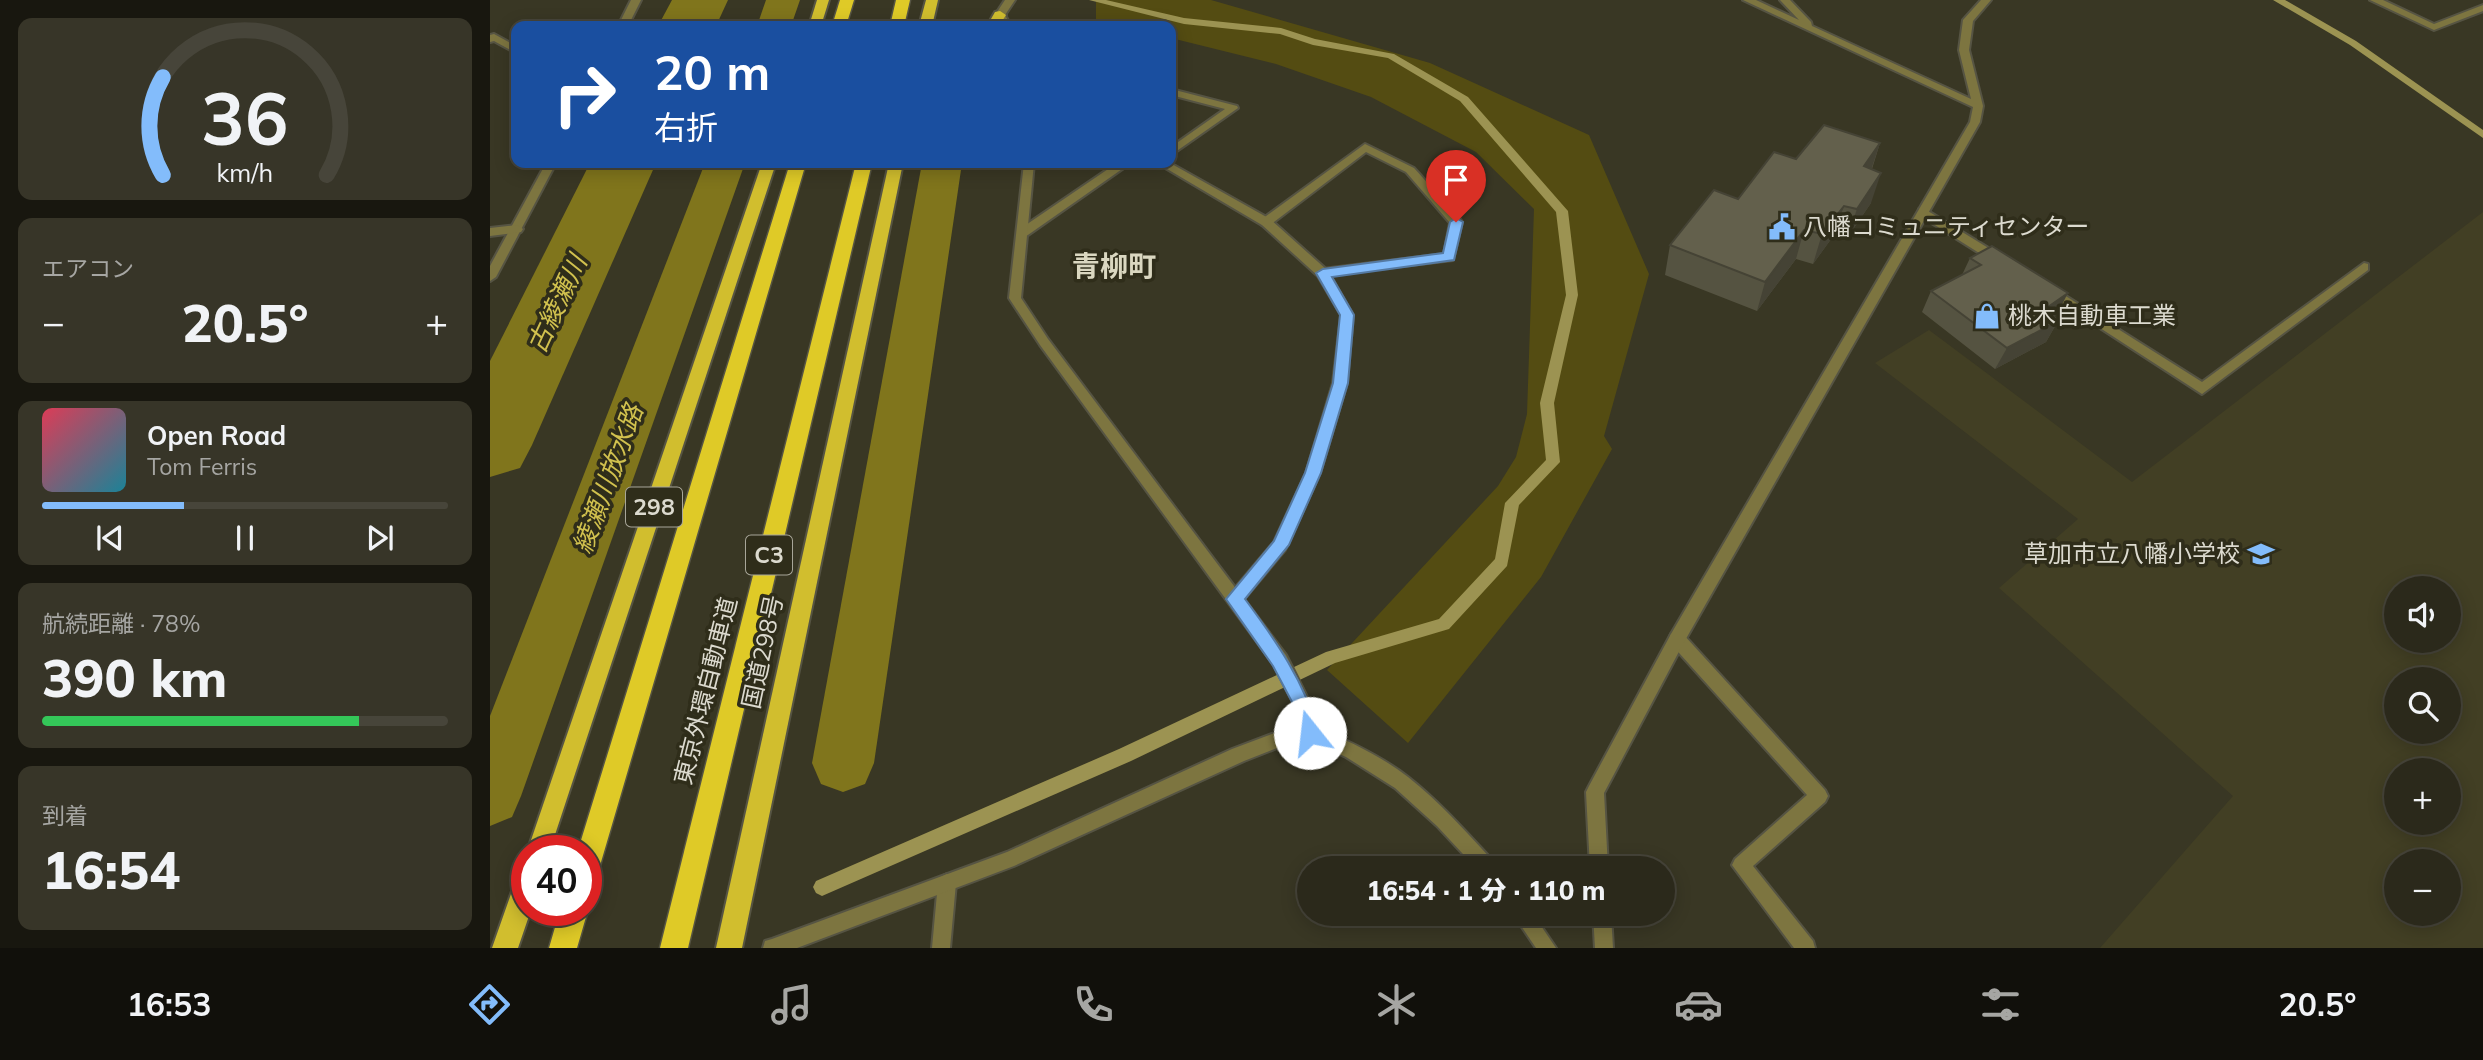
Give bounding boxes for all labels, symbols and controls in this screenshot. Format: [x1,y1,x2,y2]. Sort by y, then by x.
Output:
text: 20 m [654,41,770,102]
icon: right [539,49,630,140]
text: 36 [201,72,289,163]
text: 右折 [654,107,718,147]
pin [1426,150,1486,222]
text: km/h [217,157,273,188]
icon: arrive [1437,161,1475,199]
place label: 八幡コミュニティセンター [1803,211,2090,241]
public building icon: 八幡コミュニティセンター [1767,212,1797,242]
water label: 古綾瀬川 [520,247,595,358]
district label: 青柳町 [1072,248,1156,283]
text: エアコン [42,254,134,283]
text: 20.5° [181,290,309,355]
text: − [42,298,65,346]
text: + [425,298,448,346]
place label: 桃木自動車工業 [2008,300,2176,330]
shop icon: 桃木自動車工業 [1972,301,2002,331]
water label: 綾瀬川放水路 [565,398,650,558]
text: Open Road [147,419,286,452]
text: Tom Ferris [147,452,257,481]
road number: 298 [626,488,682,526]
icon: previous [91,519,129,557]
icon: pause [226,519,264,557]
icon: next [361,519,399,557]
road number: C3 [746,536,792,575]
place label: 草加市立八幡小学校 [2024,538,2240,568]
school or university icon: 草加市立八幡小学校 [2246,539,2276,569]
map controls [2384,576,2461,926]
button: sound [2384,576,2461,653]
street label: 国道298号 [735,592,789,711]
street label: 東京外環自動車道 [667,594,743,788]
text: 航続距離 · 78% [42,609,200,638]
text: 390 km [42,645,227,710]
button: search [2384,667,2461,744]
position arrow [1273,696,1347,770]
button: + [2384,758,2461,835]
text: 到着 [42,801,88,830]
speed limit sign: 40 [511,835,602,926]
text: 16:54 [42,837,180,902]
button: − [2384,849,2461,926]
text: 16:54 · 1 分 · 110 m [1367,874,1605,907]
icon: directions [465,980,514,1029]
icon: music [767,980,816,1029]
icon: phone [1069,980,1118,1029]
icon: climate [1372,980,1421,1029]
icon: car [1674,980,1723,1029]
icon: filters [1976,980,2025,1029]
text: 16:53 [127,984,211,1024]
text: 20.5° [2279,984,2356,1024]

